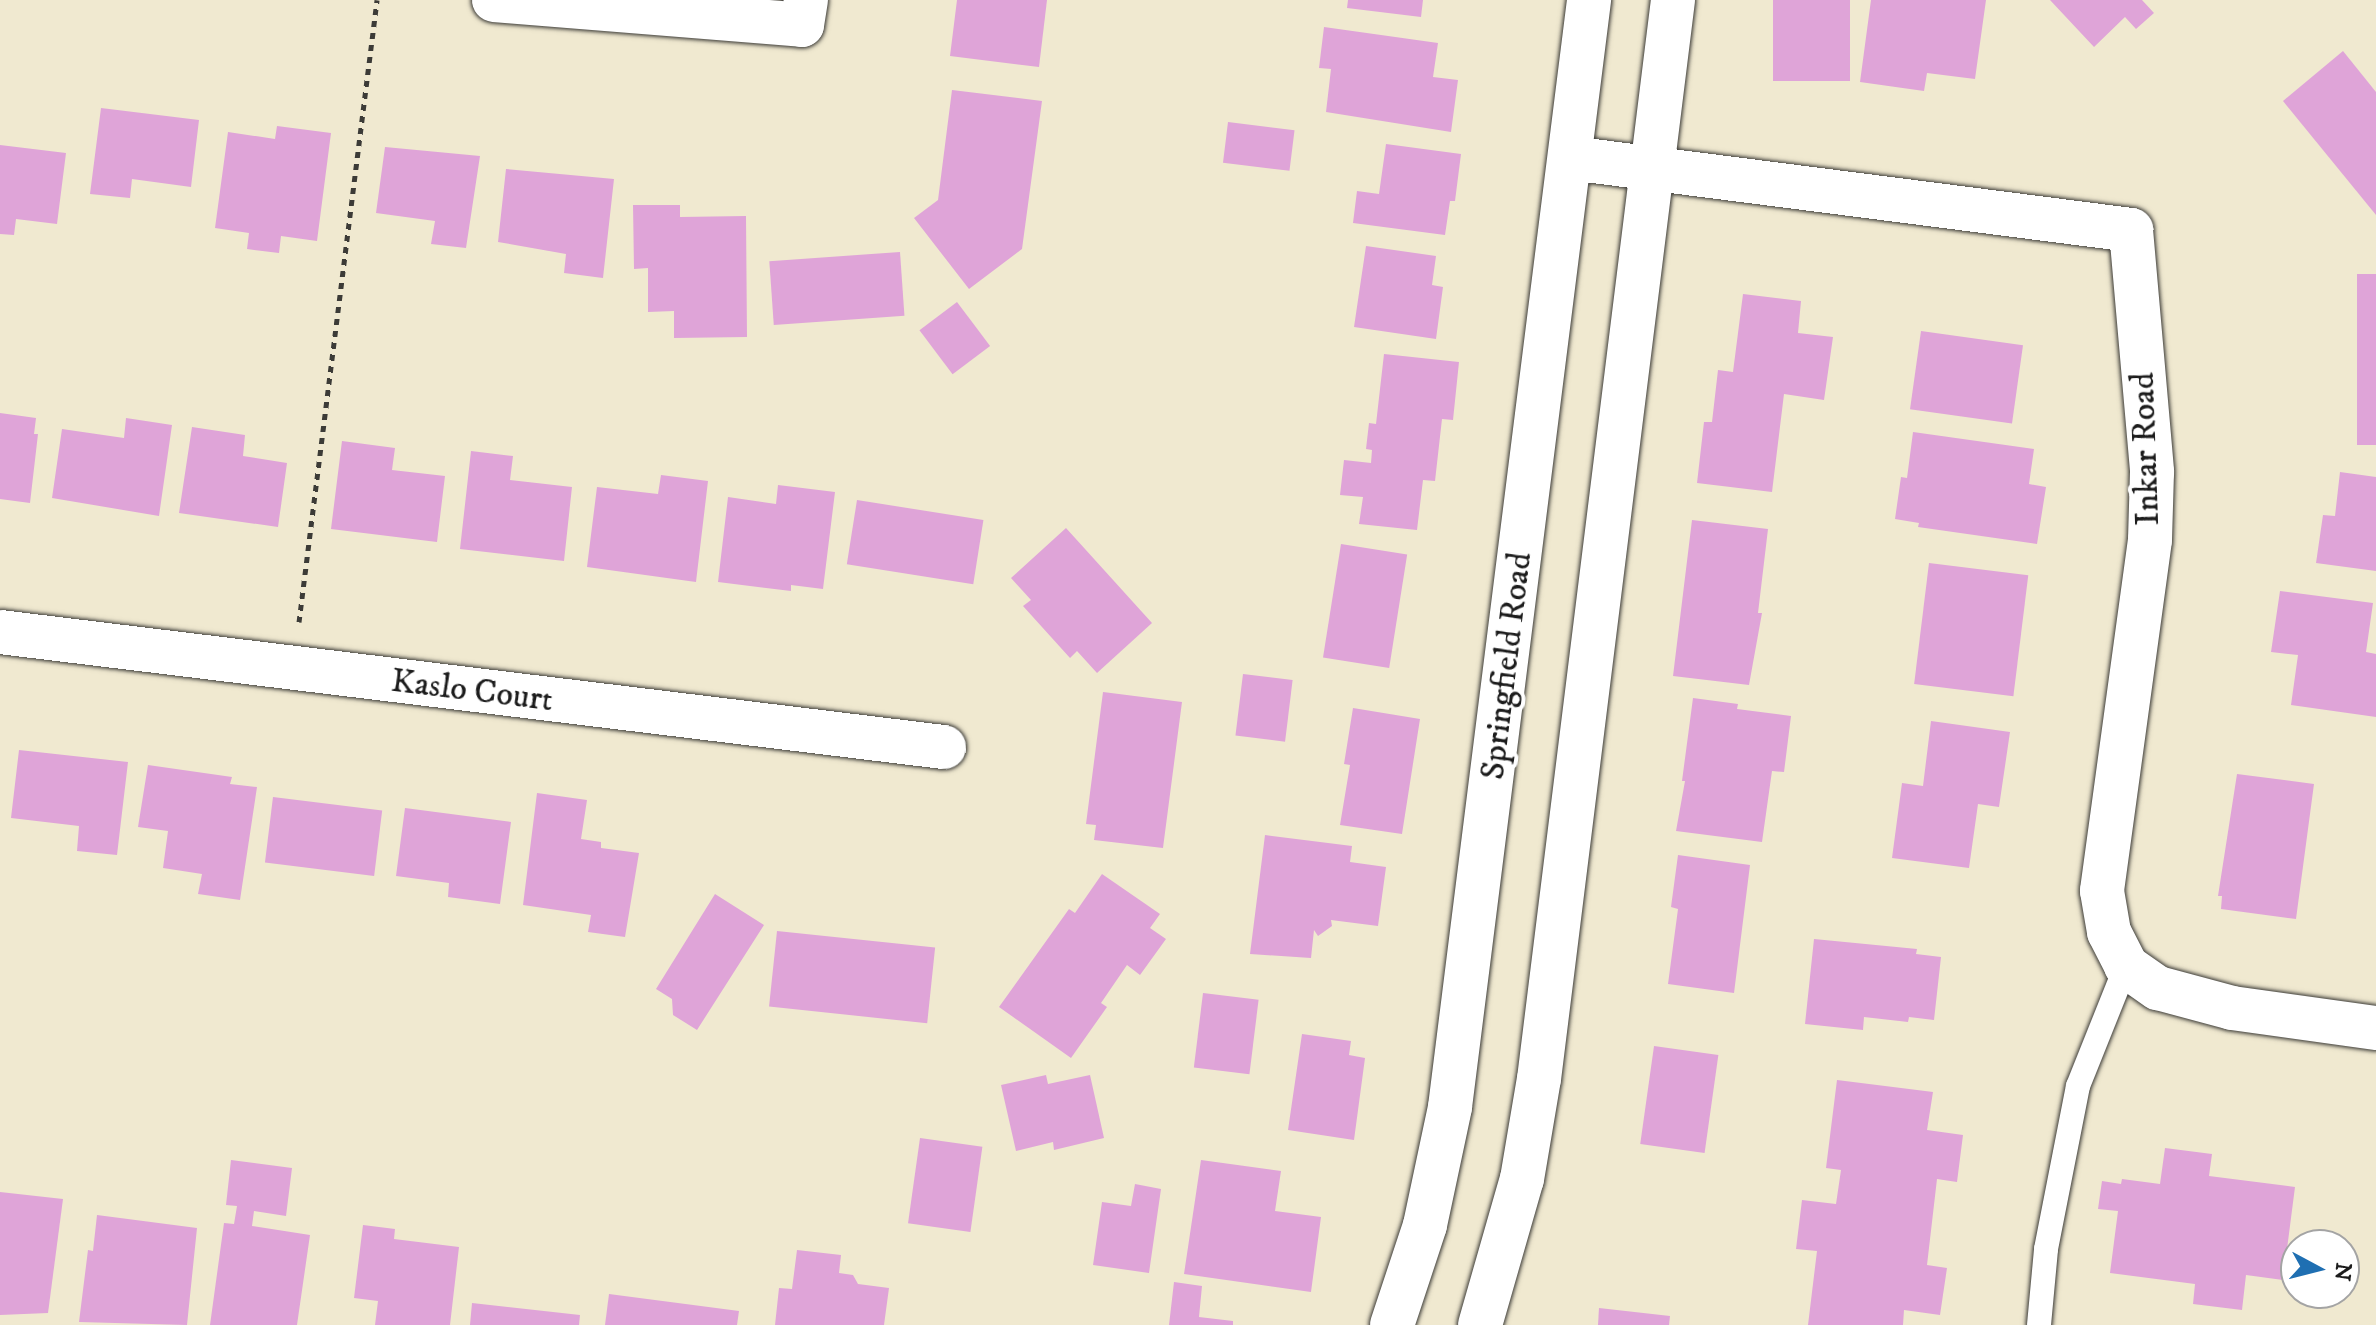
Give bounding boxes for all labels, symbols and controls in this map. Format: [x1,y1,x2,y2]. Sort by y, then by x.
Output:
street label: Inkar Road [2123,372,2169,526]
street label: Springfield Road [1473,550,1541,782]
street label: Kaslo Court [389,661,555,721]
north arrow [2280,1229,2360,1309]
text: N [2328,1261,2357,1282]

